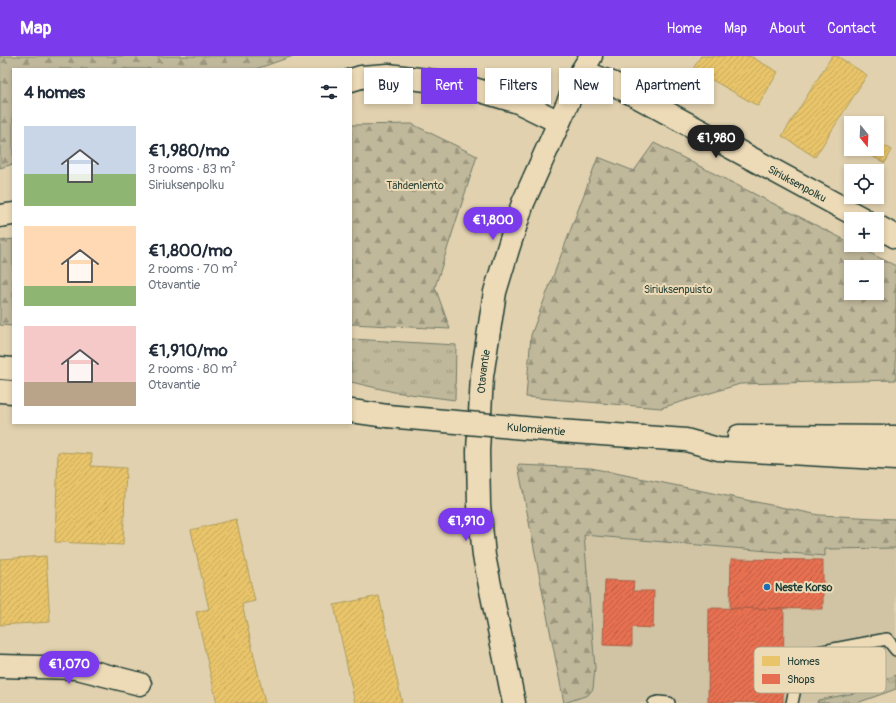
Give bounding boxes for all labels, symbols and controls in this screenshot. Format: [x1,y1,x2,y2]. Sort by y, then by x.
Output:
text: Map [20,16,51,40]
text: Home [667,20,702,37]
text: Map [724,20,747,37]
text: About [769,20,805,37]
text: Contact [827,20,876,37]
chip: Buy [364,68,413,104]
chip: Rent [421,68,477,104]
chip: Filters [485,68,551,104]
chip: New [559,68,613,104]
chip: Apartment [621,68,714,104]
icon: filters [318,81,340,103]
text: 4 homes [24,82,85,103]
north arrow [844,116,884,156]
map controls [844,116,884,300]
pin: €1,980 [683,125,749,159]
text: €1,980 [696,130,736,146]
text: €1,980/mo [148,140,229,161]
icon: home [56,142,104,190]
text: 3 rooms · 83 m² [148,161,236,177]
street label: Siriuksenpolku [765,163,829,205]
button: locate [844,164,884,204]
text: Siriuksenpolku [148,177,224,193]
park label: Tähdenlento [386,179,444,192]
pin: €1,800 [460,207,526,241]
text: €1,800 [472,212,514,228]
button: + [844,212,884,252]
text: €1,800/mo [148,240,232,261]
icon: home [56,242,104,290]
button: − [844,260,884,300]
text: 2 rooms · 70 m² [148,261,238,277]
text: Otavantie [148,277,200,293]
park label: Siriuksenpuisto [644,283,712,296]
text: €1,910/mo [148,340,228,361]
icon: home [56,342,104,390]
street label: Otavantie [475,348,493,394]
text: 2 rooms · 80 m² [148,361,237,377]
text: Otavantie [148,377,200,393]
street label: Kulomäentie [506,420,566,439]
pin: €1,910 [433,508,499,542]
text: €1,910 [447,513,485,529]
place label: Neste Korso [775,581,832,594]
marker: Neste Korso [762,582,772,592]
legend [754,647,886,693]
pin: €1,070 [36,651,102,685]
text: Homes [787,655,820,668]
text: €1,070 [48,656,90,672]
text: Shops [787,673,815,686]

